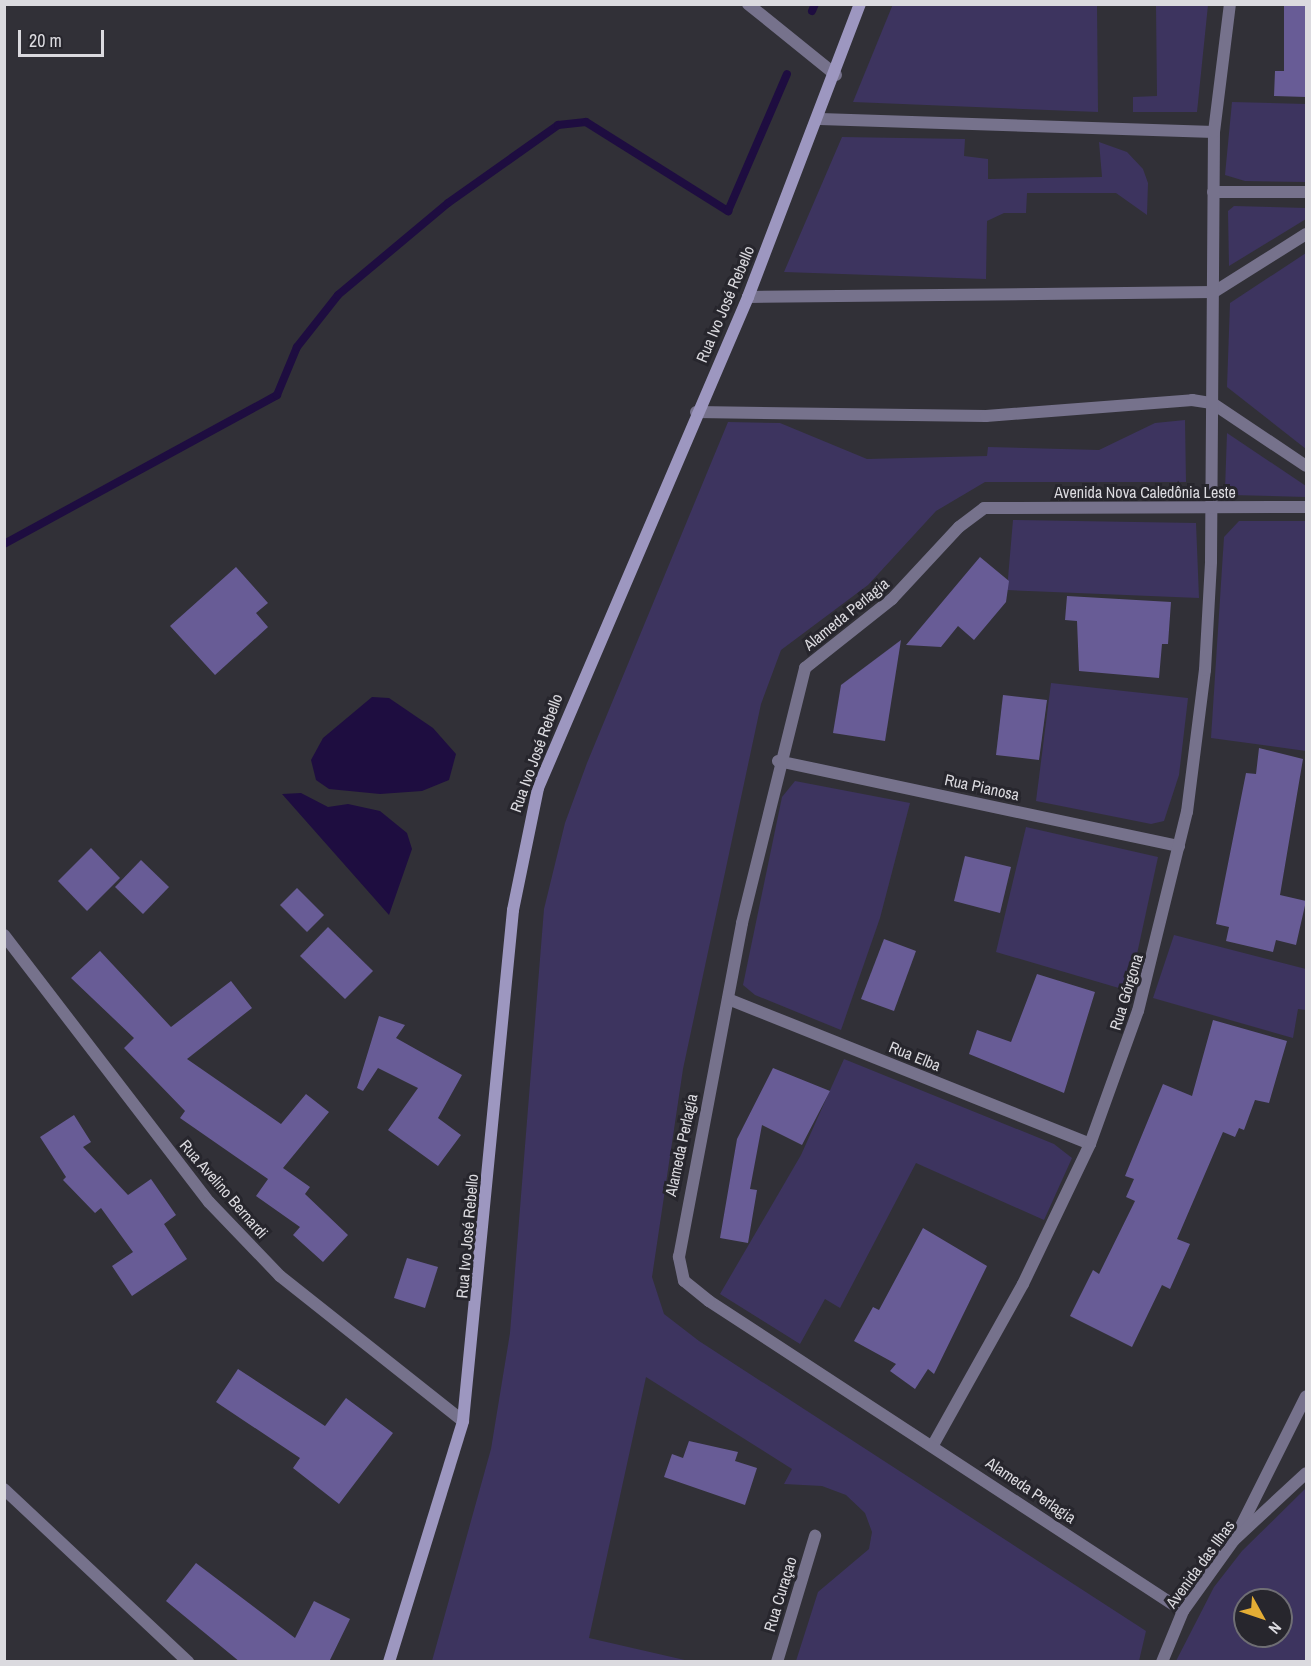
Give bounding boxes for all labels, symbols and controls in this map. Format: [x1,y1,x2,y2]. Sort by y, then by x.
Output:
scale bar [21,18,106,56]
text: 20 m [29,28,62,53]
street label: Rua Ivo José Rebello [692,243,758,365]
street label: Avenida Nova Caledônia Leste [1054,482,1236,502]
street label: Alameda Perlagia [799,574,893,654]
street label: Rua Ivo José Rebello [506,691,566,815]
street label: Rua Pianosa [943,770,1021,804]
street label: Rua Górgona [1105,952,1147,1032]
street label: Rua Elba [886,1037,944,1075]
street label: Alameda Perlagia [661,1092,701,1198]
street label: Rua Avelino Bernardi [176,1135,272,1243]
street label: Rua Ivo José Rebello [452,1173,482,1299]
street label: Alameda Perlagia [982,1453,1080,1527]
street label: Avenida das Ilhas [1162,1516,1238,1612]
street label: Rua Curaçao [760,1554,800,1634]
north arrow [1233,1588,1293,1648]
text: N [1264,1618,1287,1639]

